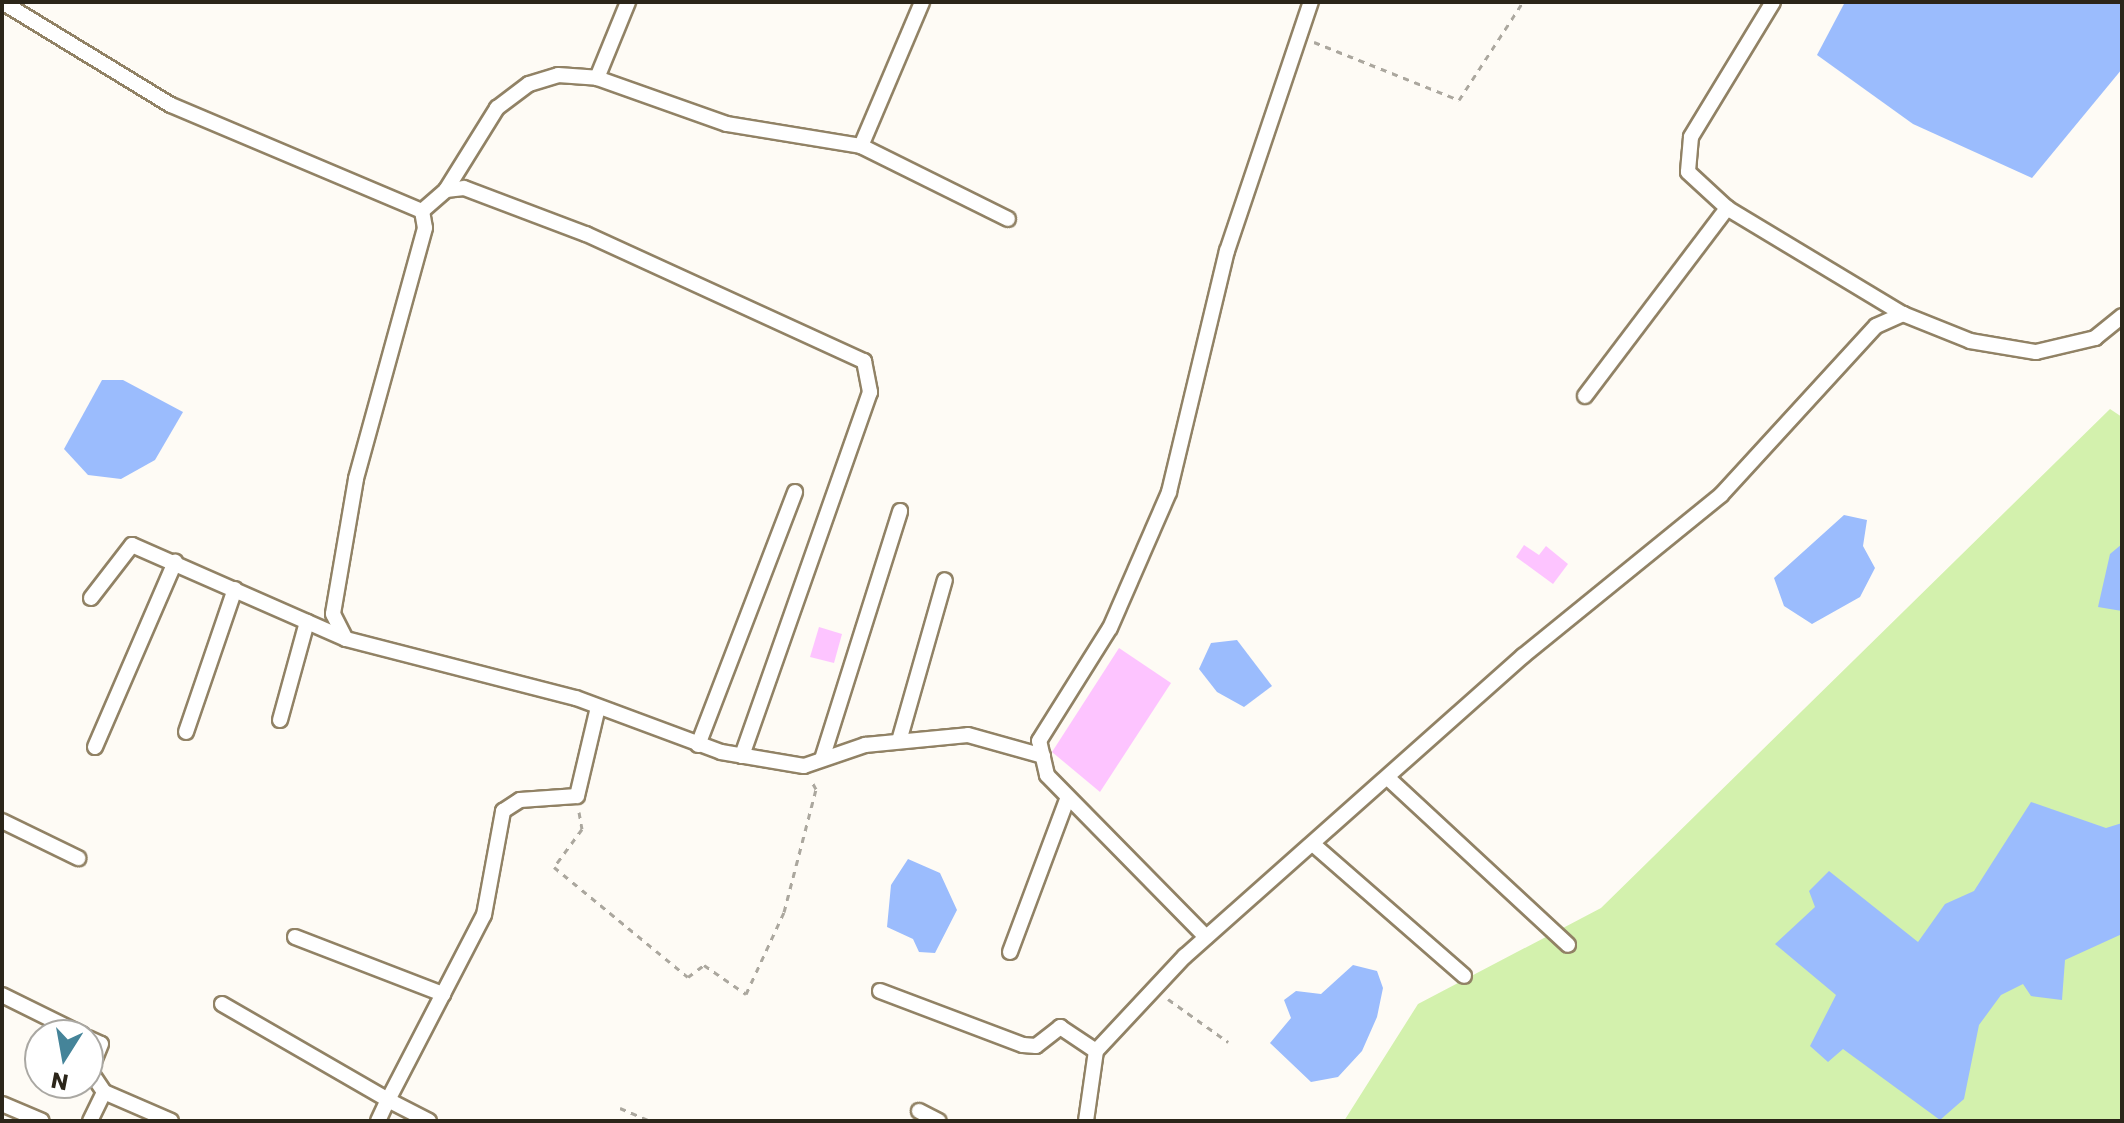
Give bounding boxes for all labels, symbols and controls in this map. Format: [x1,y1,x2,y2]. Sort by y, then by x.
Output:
north arrow [24,1019,104,1099]
text: N [49,1064,71,1098]

